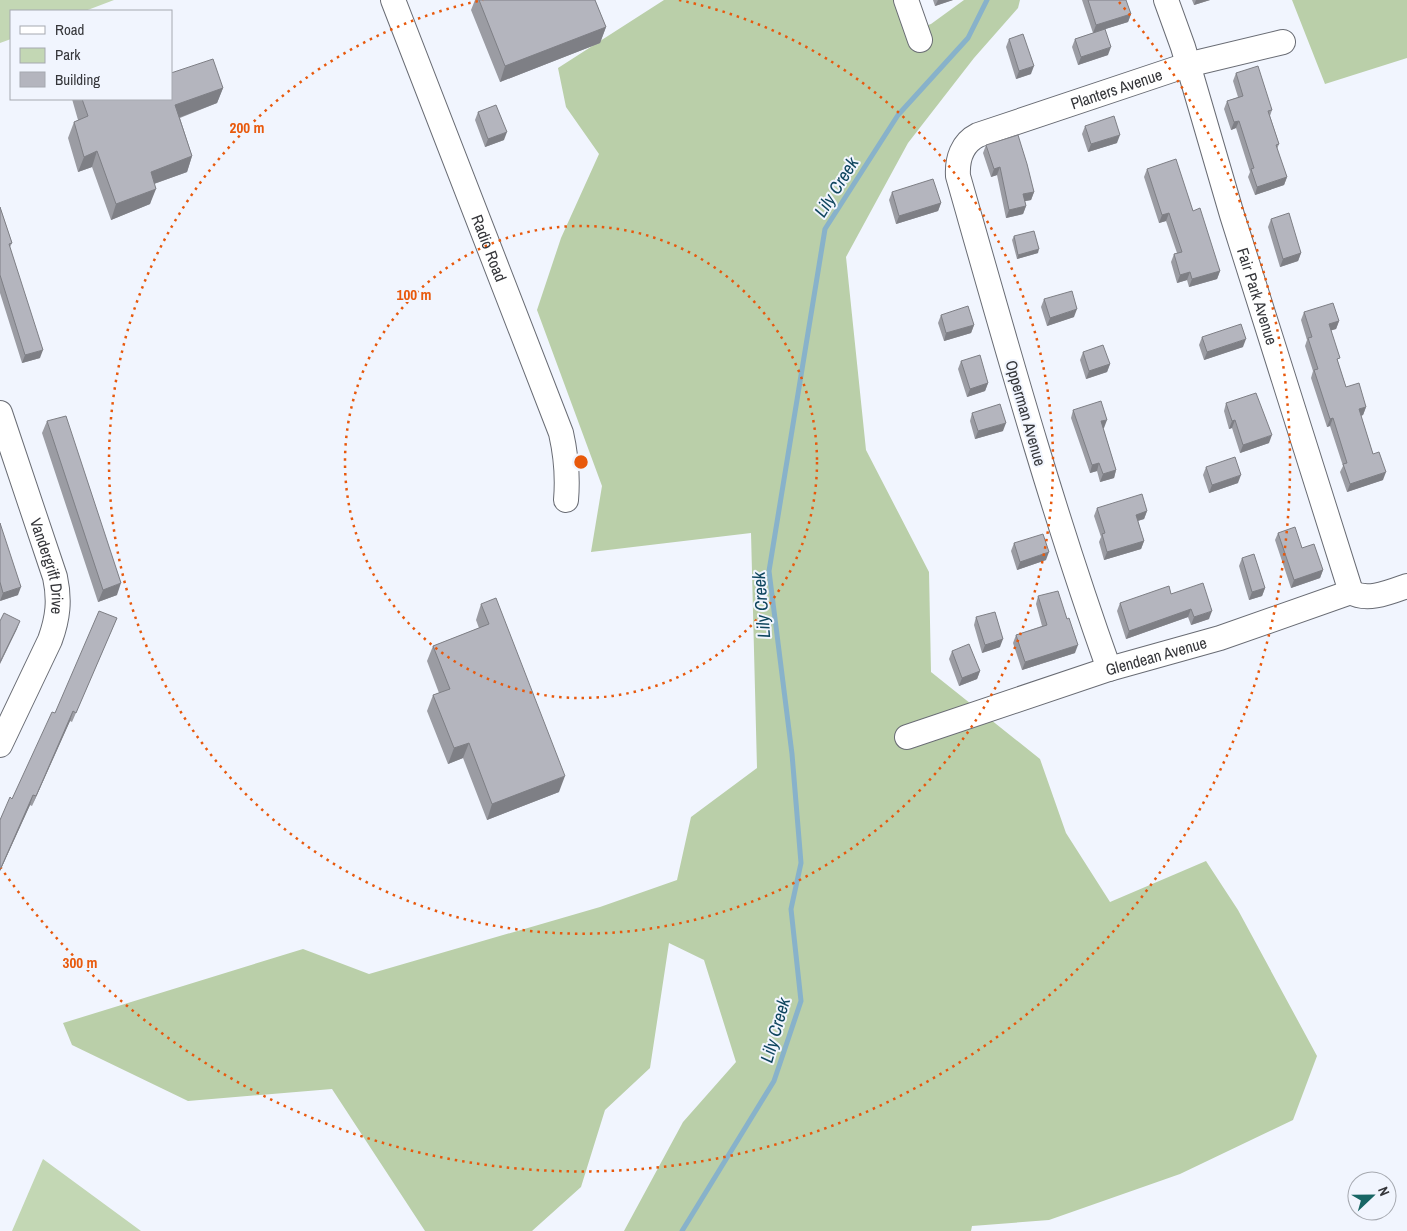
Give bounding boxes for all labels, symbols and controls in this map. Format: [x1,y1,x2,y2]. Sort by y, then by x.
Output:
legend [10,10,172,100]
text: Road [55,19,84,40]
text: Park [55,44,81,65]
street label: Planters Avenue [1068,63,1165,114]
text: Building [55,69,100,90]
text: 200 m [230,117,264,138]
water label: Lily Creek [808,152,865,222]
street label: Radio Road [466,211,512,285]
street label: Fair Park Avenue [1232,245,1283,347]
text: 100 m [397,284,431,305]
street label: Opperman Avenue [1000,357,1052,469]
centre of rings [572,453,590,471]
street label: Vandergrift Drive [25,515,69,615]
water label: Lily Creek [746,570,776,639]
street label: Glendean Avenue [1103,631,1209,680]
text: 300 m [63,952,97,973]
water label: Lily Creek [754,994,796,1065]
north arrow [1347,1171,1397,1221]
text: N [1374,1184,1394,1198]

